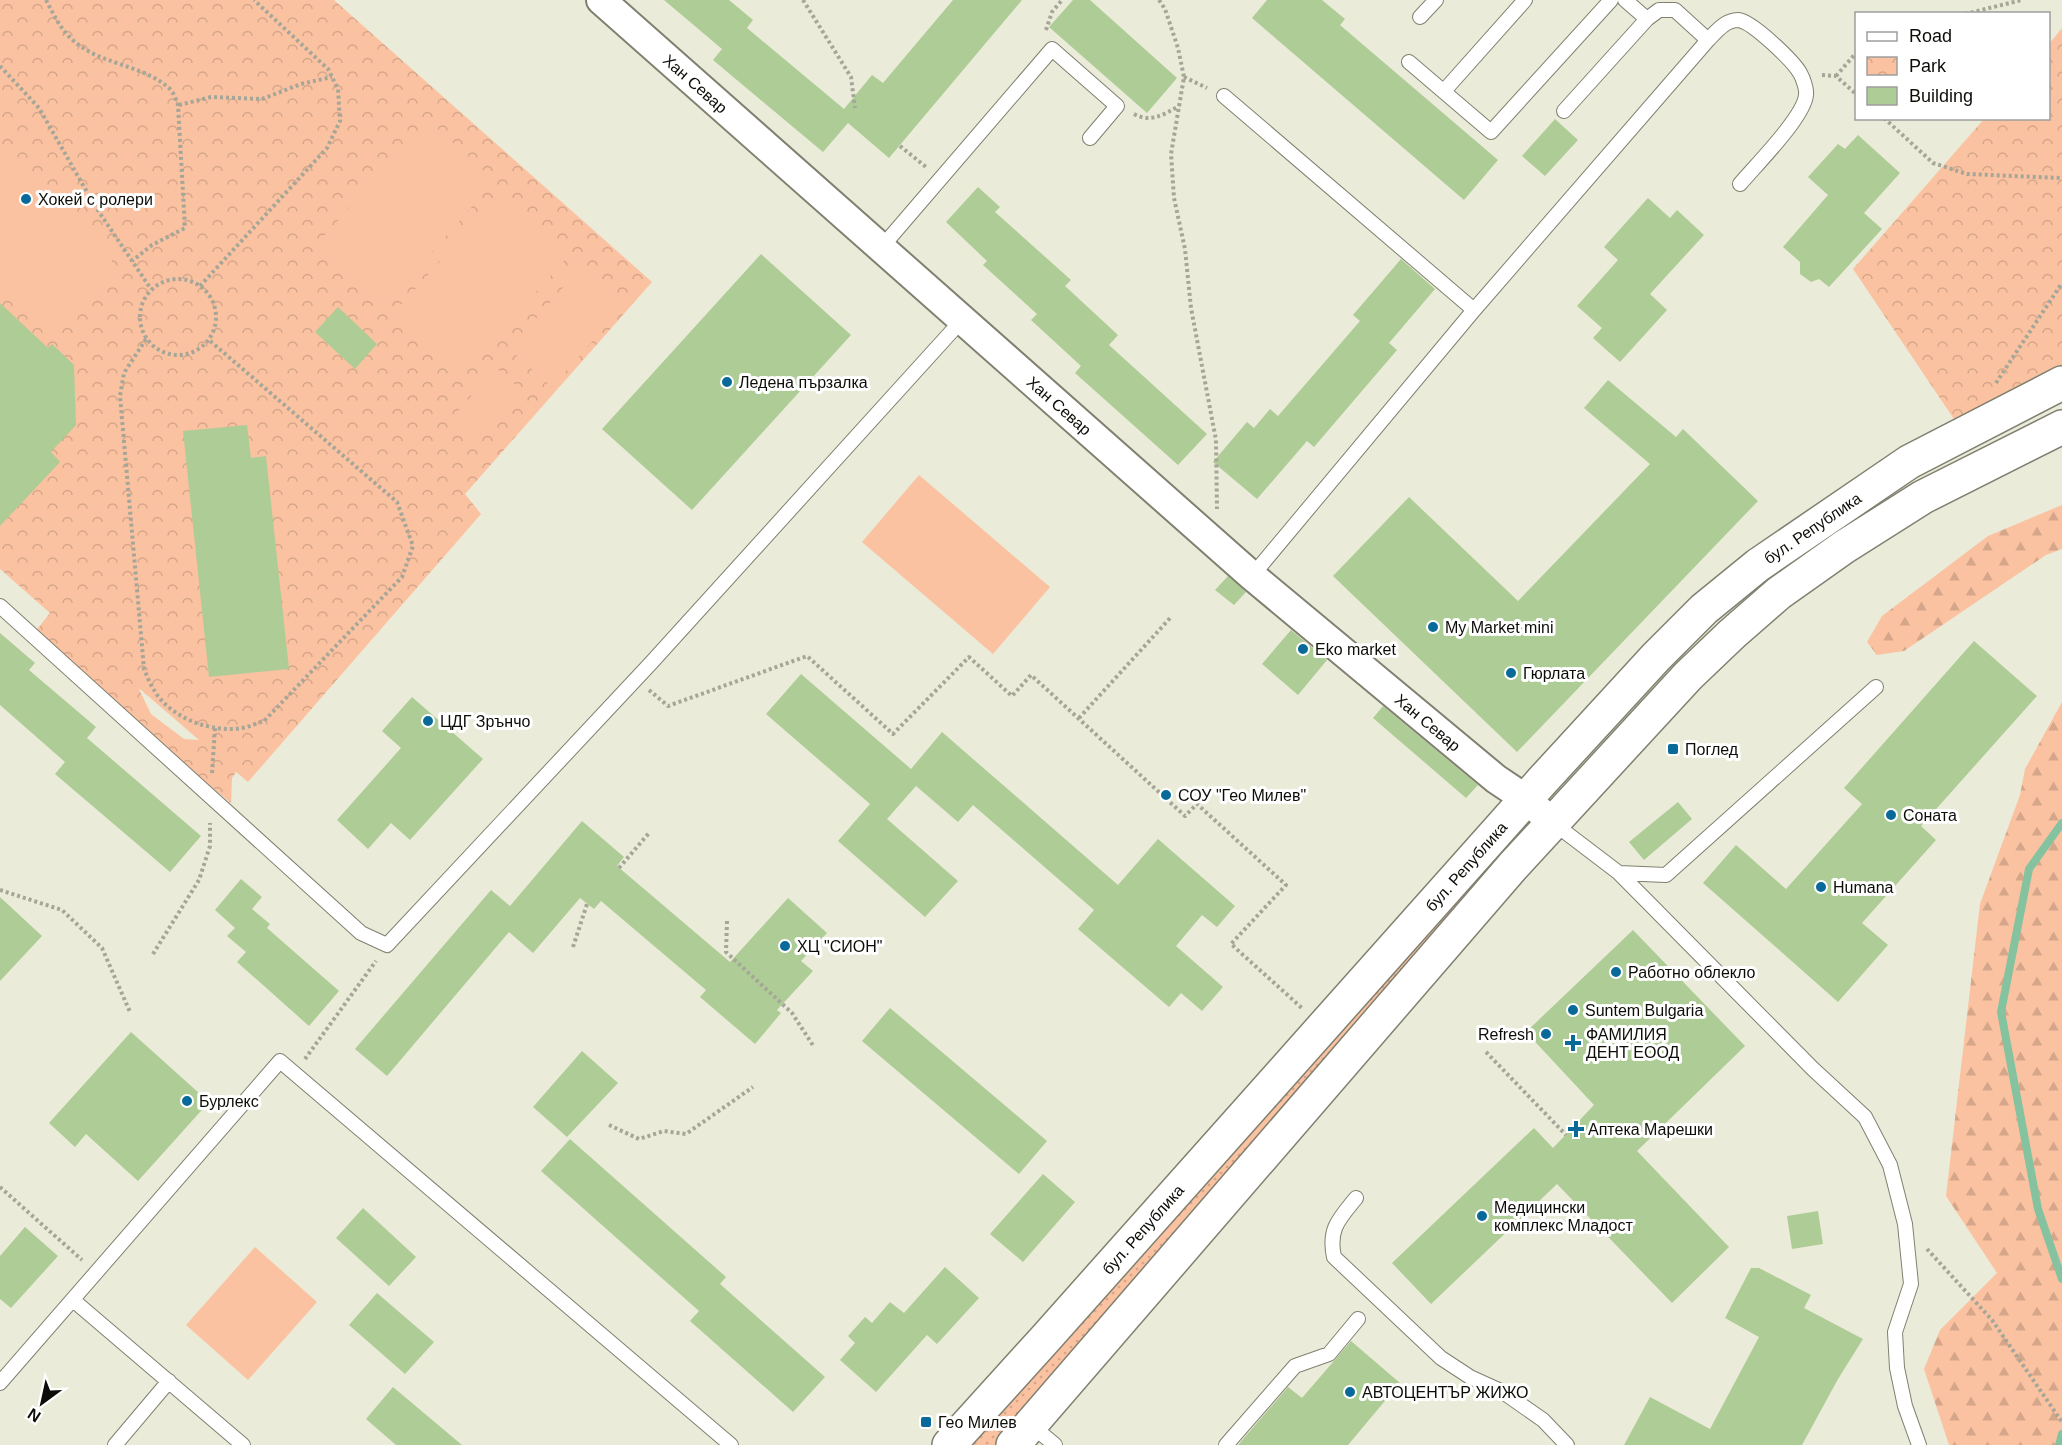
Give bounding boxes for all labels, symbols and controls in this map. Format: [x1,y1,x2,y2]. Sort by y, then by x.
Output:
legend [1855,12,2050,120]
text: Road [1909,26,1952,46]
street label: Хан Севар [660,51,731,117]
text: Park [1909,56,1947,76]
text: Building [1909,86,1973,106]
place label: Хокей с ролери [38,191,153,208]
marker: Хокей с ролери [19,192,33,206]
street label: Хан Севар [1024,373,1094,439]
place label: Ледена пързалка [739,374,868,391]
marker: Ледена пързалка [720,375,734,389]
street label: бул. Република [1761,489,1864,567]
place label: My Market mini [1445,619,1553,636]
marker: My Market mini [1426,620,1440,634]
place label: Eko market [1315,641,1396,658]
marker: Eko market [1296,642,1310,656]
place label: Гюрлата [1523,665,1585,682]
marker: Гюрлата [1504,666,1518,680]
street label: Хан Севар [1392,691,1464,755]
place label: ЦДГ Зрънчо [440,713,531,730]
marker: ЦДГ Зрънчо [421,714,435,728]
place label: Поглед [1685,741,1739,758]
marker: Поглед [1666,742,1680,756]
place label: СОУ "Гео Милев" [1178,787,1306,804]
marker: СОУ "Гео Милев" [1159,788,1173,802]
place label: Соната [1903,807,1957,824]
marker: Соната [1884,808,1898,822]
street label: бул. Република [1422,819,1511,915]
place label: Humana [1833,879,1894,896]
marker: Humana [1814,880,1828,894]
place label: ХЦ "СИОН" [797,938,882,955]
marker: ХЦ "СИОН" [778,939,792,953]
place label: Работно облекло [1628,964,1756,981]
marker: Работно облекло [1609,965,1623,979]
place label: Suntem Bulgaria [1585,1002,1703,1019]
marker: Suntem Bulgaria [1566,1003,1580,1017]
place label: Refresh [1478,1026,1534,1043]
place label: ФАМИЛИЯ ДЕНТ ЕООД [1586,1026,1679,1061]
marker: Refresh [1539,1027,1553,1041]
marker: ФАМИЛИЯ ДЕНТ ЕООД [1564,1034,1582,1052]
place label: Бурлекс [199,1093,259,1110]
marker: Бурлекс [180,1094,194,1108]
place label: Аптека Марешки [1588,1121,1713,1138]
marker: Аптека Марешки [1569,1122,1583,1136]
street label: бул. Република [1099,1182,1187,1278]
place label: Медицински комплекс Младост [1494,1199,1633,1234]
marker: Медицински комплекс Младост [1475,1209,1489,1223]
north arrow [12,1373,72,1433]
place label: АВТОЦЕНТЪР ЖИЖО [1362,1384,1529,1401]
marker: АВТОЦЕНТЪР ЖИЖО [1343,1385,1357,1399]
text: N [25,1405,44,1425]
place label: Гео Милев [938,1414,1017,1431]
marker: Гео Милев [919,1415,933,1429]

